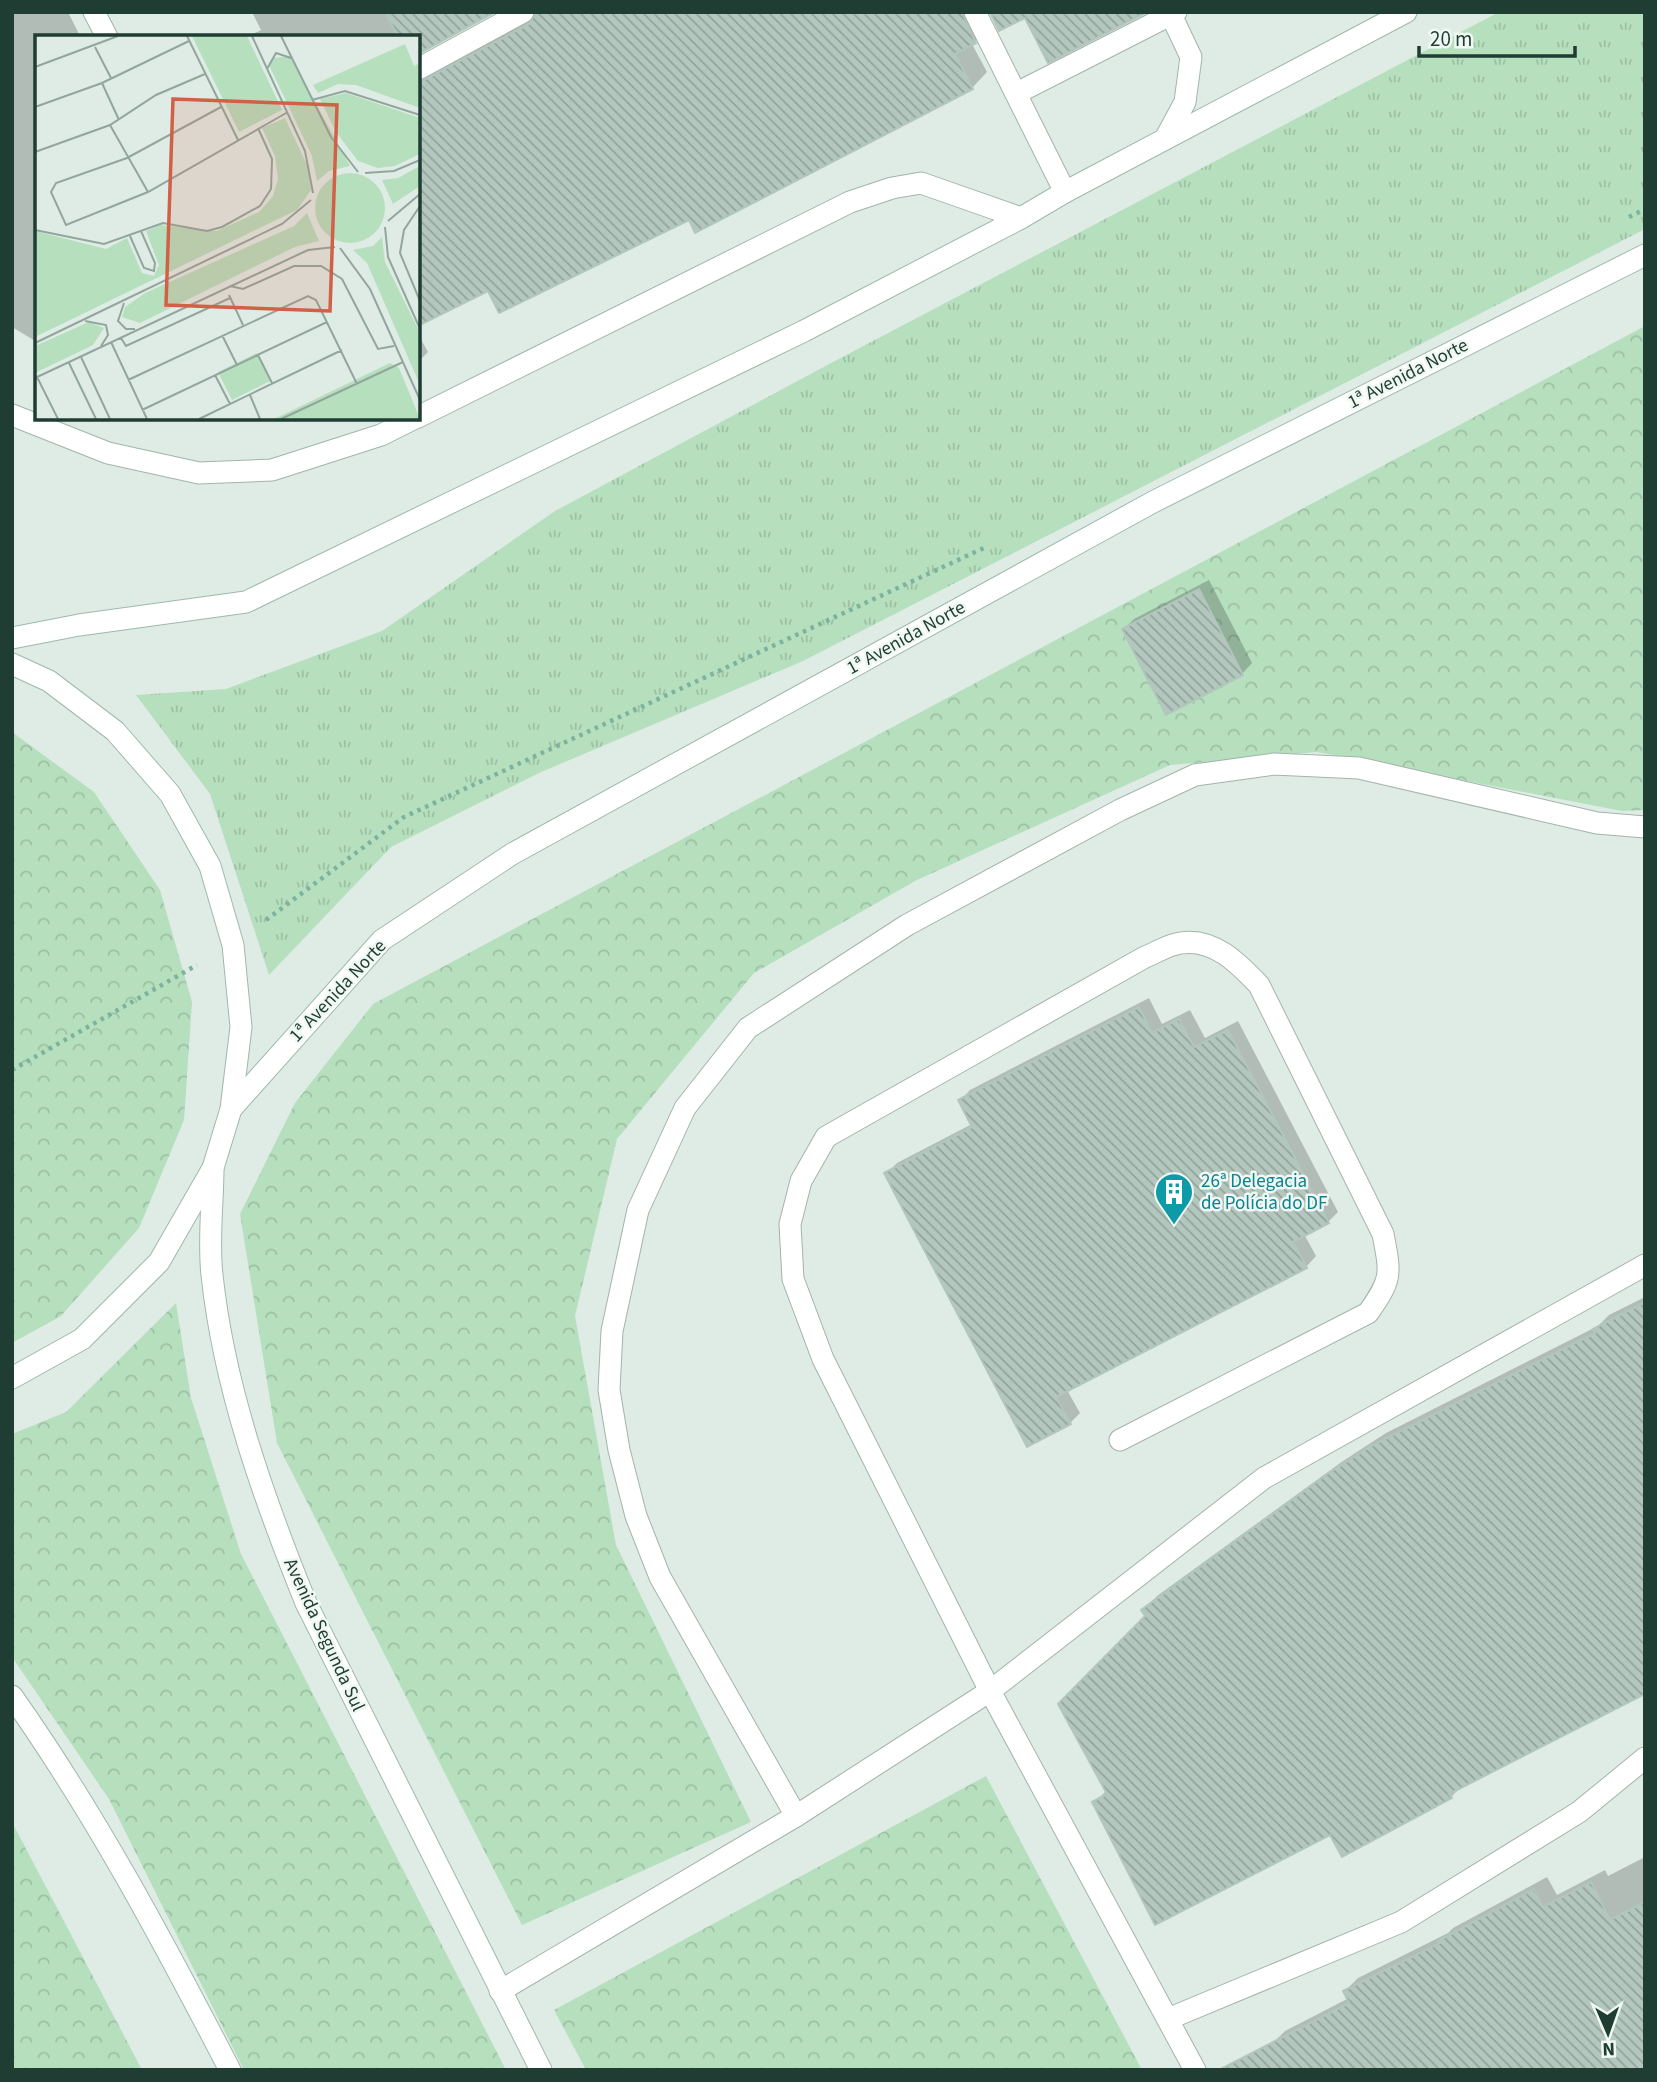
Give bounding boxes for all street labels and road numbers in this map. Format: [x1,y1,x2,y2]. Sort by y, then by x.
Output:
street label: 1ᵃ Avenida Norte [1343,332,1473,416]
street label: 1ᵃ Avenida Norte [842,594,970,682]
street label: 1ᵃ Avenida Norte [283,934,393,1048]
street label: Avenida Segunda Sul [277,1554,371,1716]

